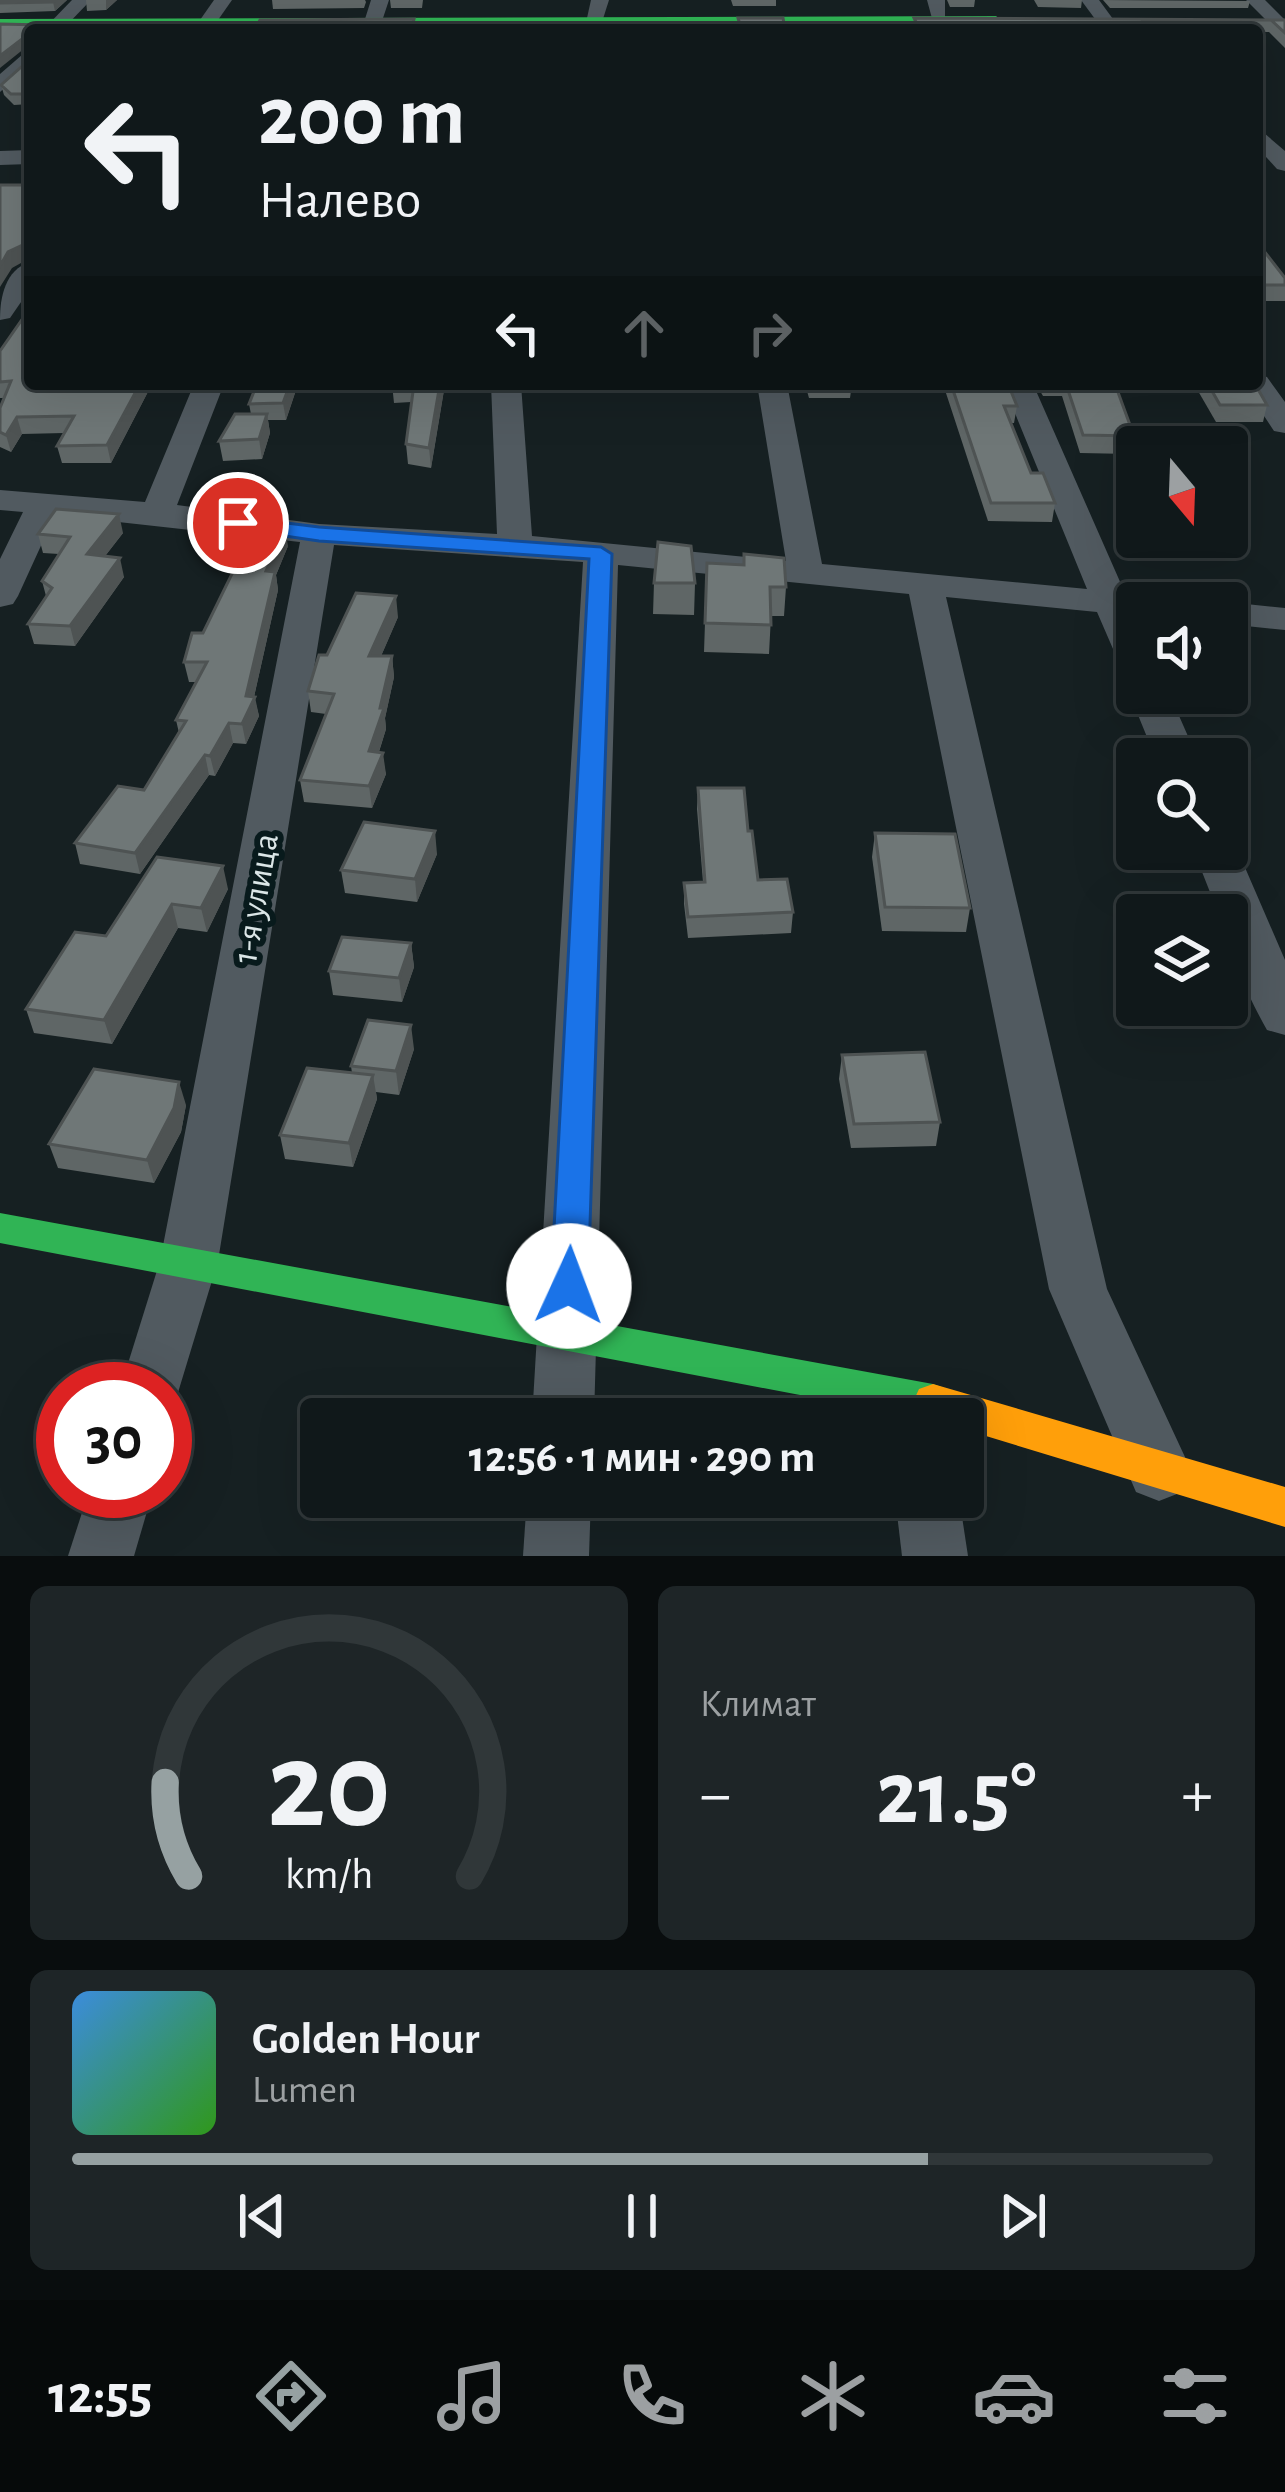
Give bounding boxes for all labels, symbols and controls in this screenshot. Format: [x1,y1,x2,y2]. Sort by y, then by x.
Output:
icon: left [60,72,216,228]
text: 200 m [258,76,466,160]
text: Налево [258,174,421,228]
icon: left [485,300,551,366]
icon: ahead [611,300,677,366]
icon: right [737,300,803,366]
north arrow [1116,426,1248,558]
map controls [1116,426,1248,1026]
pin [187,472,289,574]
icon: arrive [205,490,271,556]
button: sound [1116,582,1248,714]
button: search [1116,738,1248,870]
street label: 1-я улица [227,830,285,966]
button: layers [1116,894,1248,1026]
position arrow [506,1223,632,1349]
speed limit sign: 30 [36,1362,192,1518]
text: 12:56 · 1 мин · 290 m [469,1435,815,1480]
text: Климат [700,1685,816,1724]
text: 20 [267,1725,391,1850]
text: 21.5° [876,1750,1037,1840]
text: − [700,1762,731,1828]
text: + [1181,1762,1213,1828]
text: km/h [285,1854,373,1897]
text: Golden Hour [252,2017,479,2062]
text: Lumen [252,2071,357,2110]
icon: previous [229,2183,295,2249]
icon: pause [609,2183,675,2249]
icon: next [990,2183,1056,2249]
icon: directions [249,2354,333,2438]
icon: music [430,2354,514,2438]
icon: phone [610,2354,694,2438]
icon: climate [791,2354,875,2438]
icon: car [972,2354,1056,2438]
icon: filters [1153,2354,1237,2438]
text: 12:55 [48,2369,152,2423]

